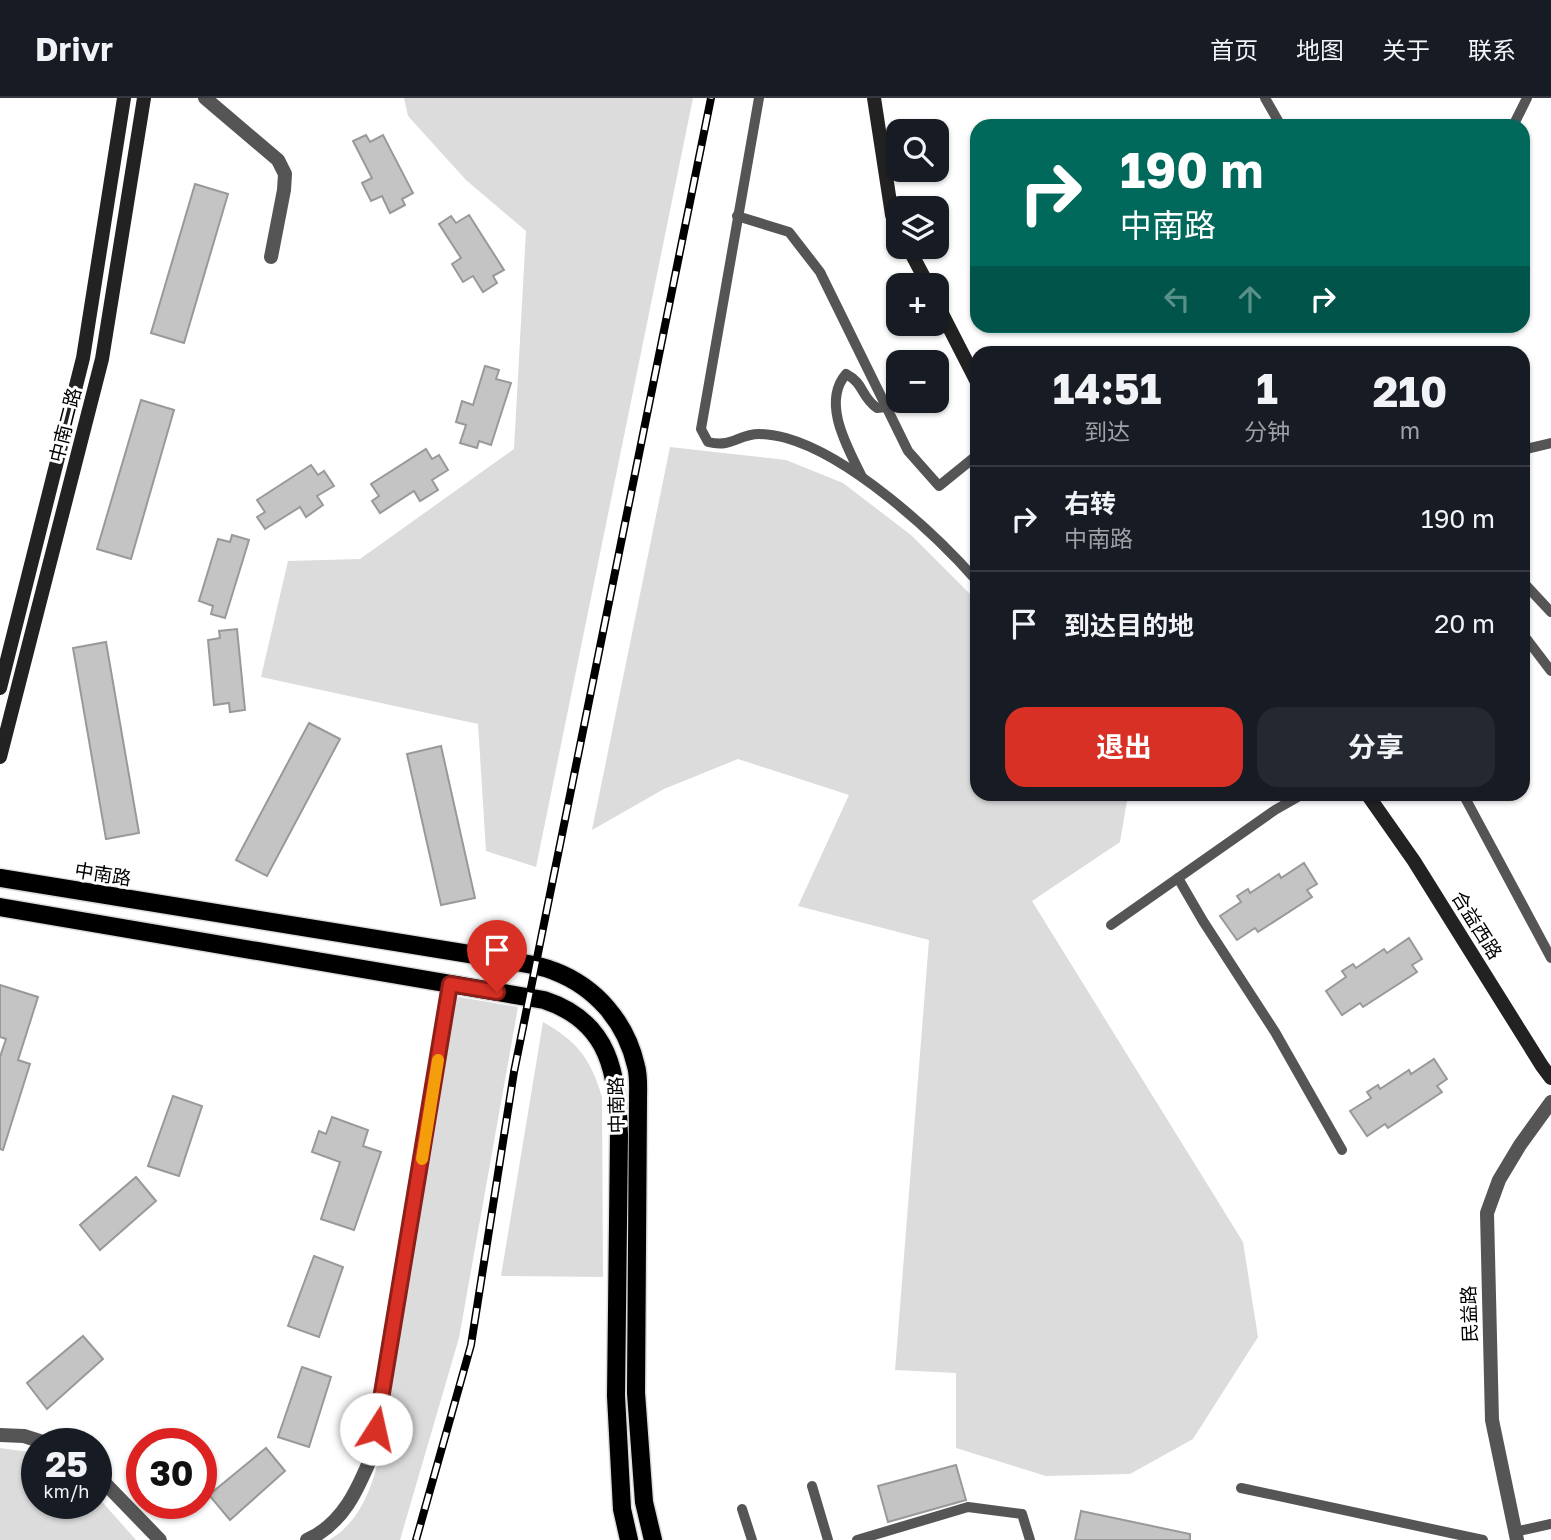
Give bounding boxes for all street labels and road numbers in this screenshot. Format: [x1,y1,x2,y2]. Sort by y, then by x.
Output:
street label: 中南二路 [44,385,85,465]
street label: 中南路 [73,858,133,889]
street label: 合益西路 [1448,886,1507,963]
street label: 中南路 [604,1076,627,1134]
street label: 民益路 [1456,1285,1481,1343]

